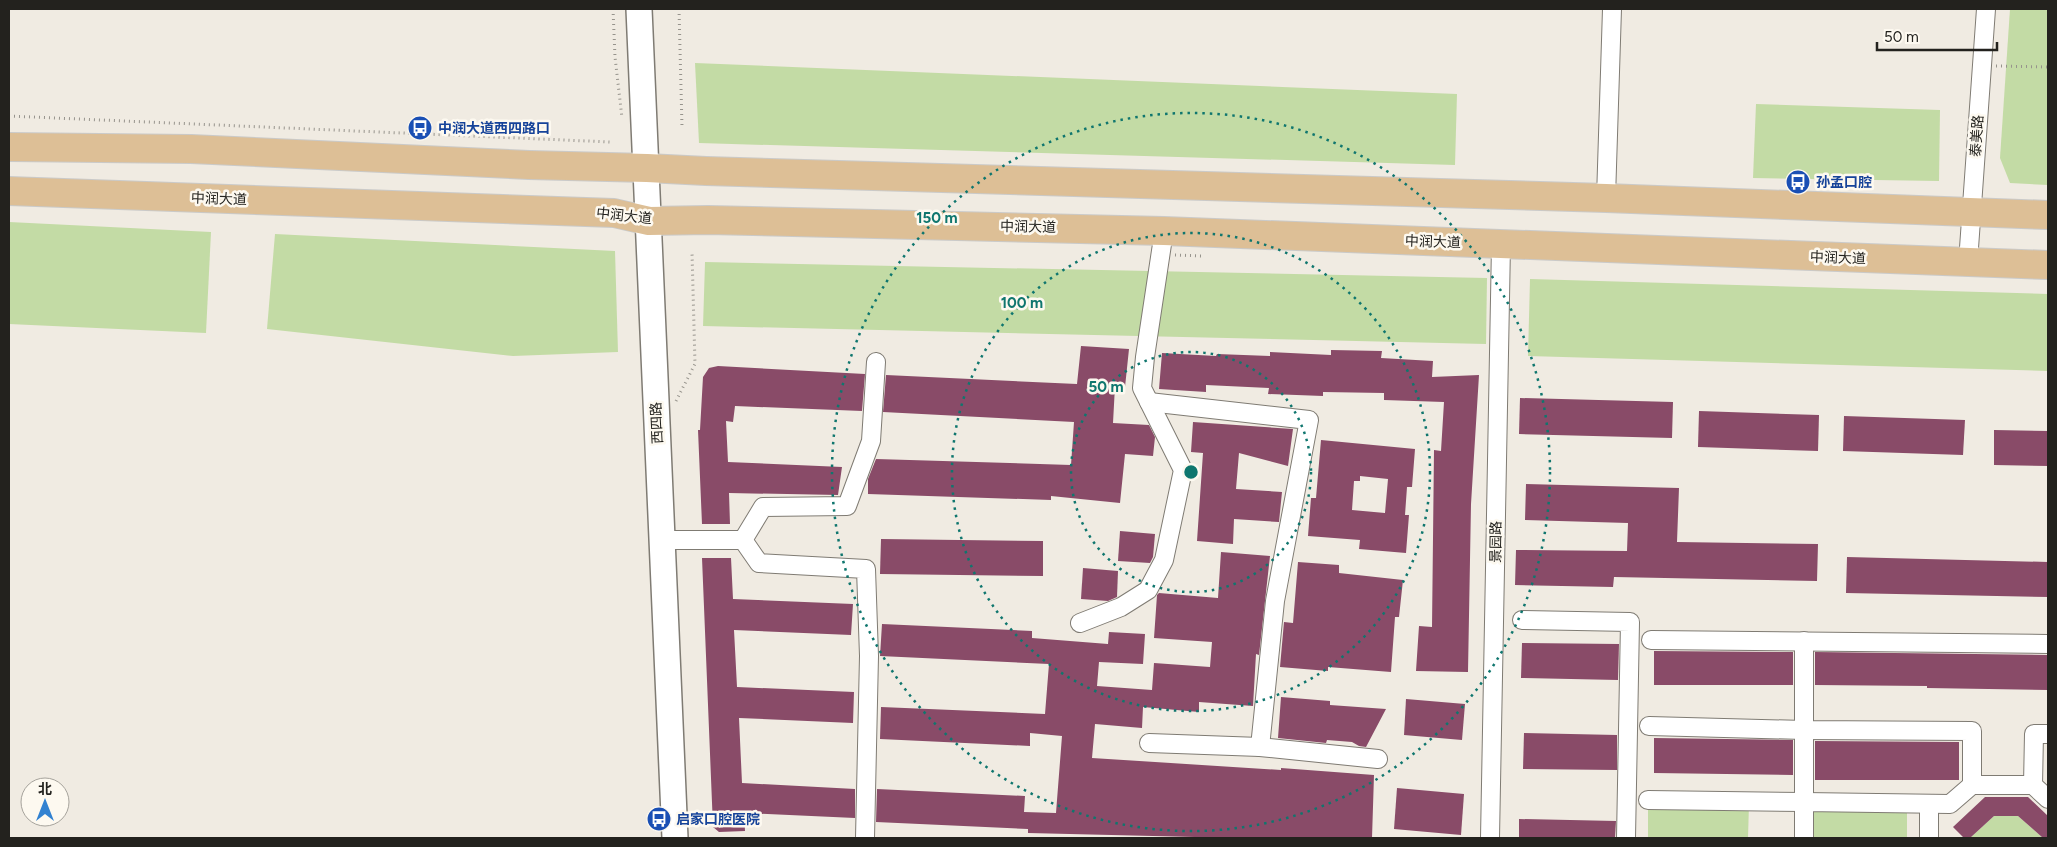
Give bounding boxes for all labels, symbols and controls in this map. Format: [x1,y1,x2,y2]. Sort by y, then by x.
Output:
scale bar [1877,20,1997,52]
text: 50 m [1884,28,1919,46]
street label: 泰美路 [1967,114,1987,158]
bus stop icon: 中润大道西四路口 [407,115,433,141]
place label: 中润大道西四路口 [438,120,550,137]
bus stop icon: 孙孟口腔 [1785,169,1811,195]
place label: 孙孟口腔 [1816,174,1872,191]
street label: 中润大道 [191,190,247,208]
street label: 中润大道 [595,205,653,227]
text: 150 m [916,209,958,227]
street label: 中润大道 [1000,218,1056,236]
street label: 中润大道 [1405,233,1461,251]
street label: 中润大道 [1810,249,1866,267]
text: 100 m [1001,294,1043,312]
text: 50 m [1088,378,1124,396]
street label: 西四路 [647,402,667,444]
centre of rings [1182,463,1200,481]
street label: 景园路 [1487,521,1505,563]
north arrow [20,777,70,827]
text: 北 [38,781,52,798]
bus stop icon: 启家口腔医院 [646,806,672,832]
place label: 启家口腔医院 [676,811,760,828]

